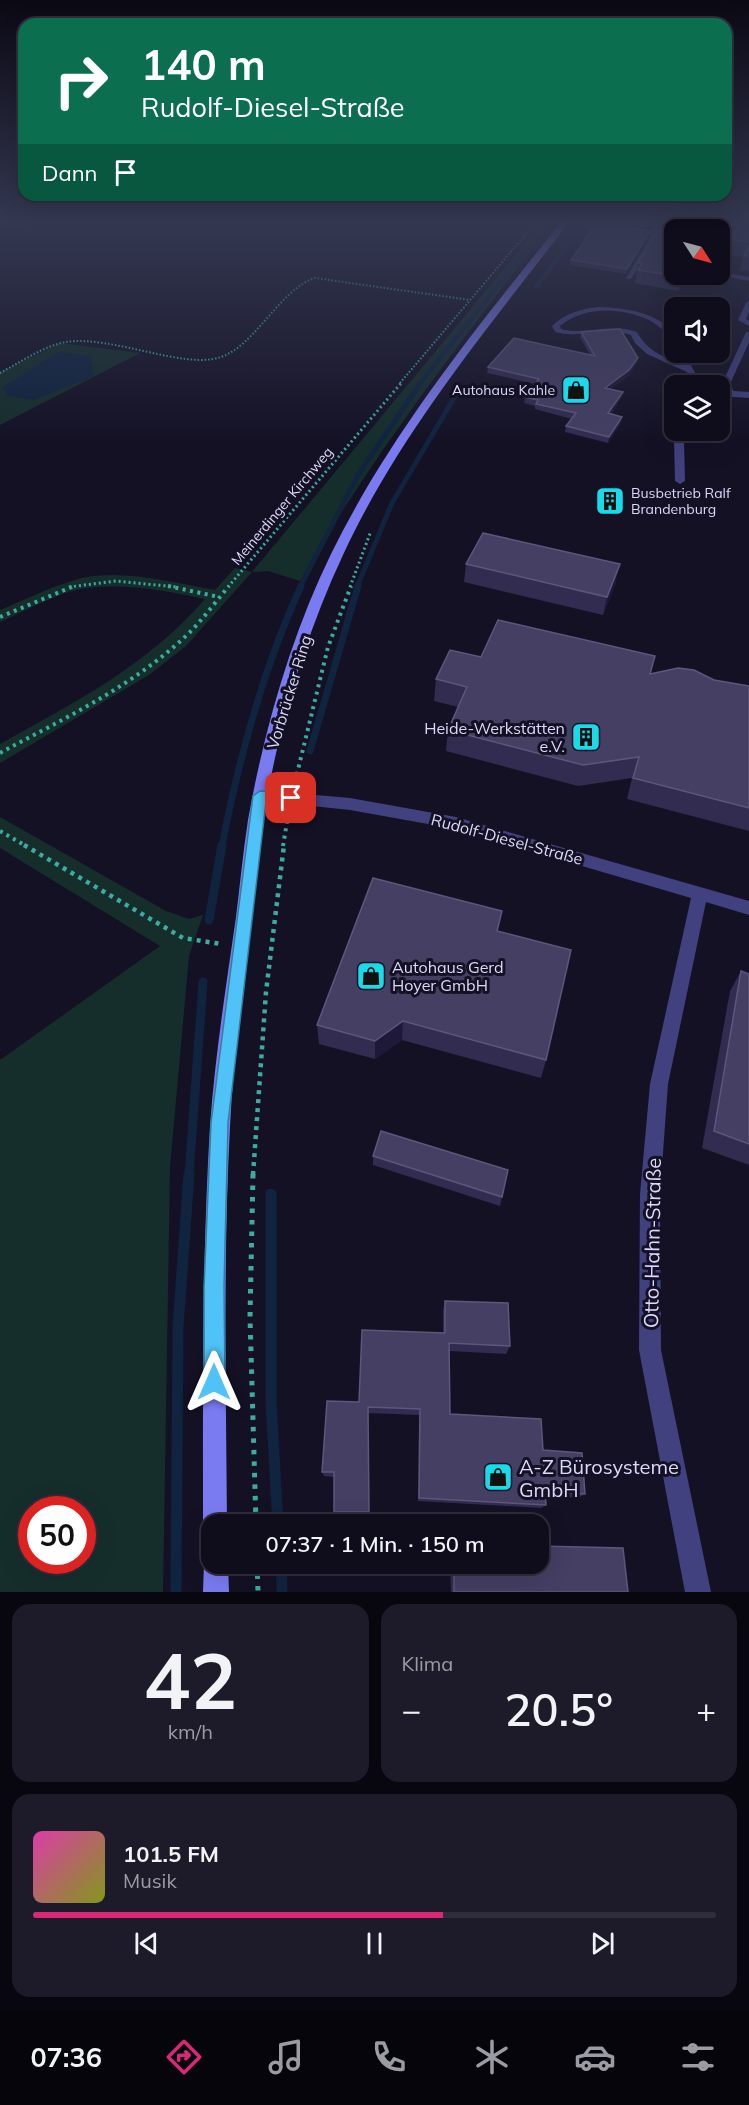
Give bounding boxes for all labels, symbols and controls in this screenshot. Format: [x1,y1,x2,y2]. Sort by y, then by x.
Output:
text: 140 m [141,38,266,91]
icon: right [42,42,120,120]
text: Rudolf-Diesel-Straße [141,90,404,124]
icon: arrive [109,156,142,189]
text: Dann [42,159,97,187]
north arrow [664,219,730,285]
map controls [664,219,730,441]
button: sound [664,297,730,363]
shop icon: Autohaus Kahle [560,374,592,406]
button: layers [664,375,730,441]
place label: Autohaus Kahle [452,381,555,399]
street label: Meinerdinger Kirchweg [227,443,337,569]
place label: Busbetrieb Ralf Brandenburg [631,484,731,518]
building icon: Busbetrieb Ralf Brandenburg [594,485,626,517]
street label: Vorbrücker Ring [262,632,316,752]
place label: Heide-Werkstätten e.V. [424,718,565,756]
building icon: Heide-Werkstätten e.V. [570,721,602,753]
pin [265,772,316,823]
icon: arrive [274,781,307,814]
street label: Rudolf-Diesel-Straße [429,809,585,869]
place label: Autohaus Gerd Hoyer GmbH [392,957,504,995]
shop icon: Autohaus Gerd Hoyer GmbH [355,960,387,992]
street label: Otto-Hahn-Straße [638,1158,666,1328]
position arrow [182,1350,246,1414]
place label: A-Z Bürosysteme GmbH [519,1454,679,1502]
shop icon: A-Z Bürosysteme GmbH [482,1461,514,1493]
speed limit sign: 50 [18,1496,96,1574]
text: 07:37 · 1 Min. · 150 m [266,1530,484,1558]
text: 42 [143,1631,237,1729]
text: Klima [402,1651,453,1676]
text: 20.5° [504,1681,613,1737]
text: − [402,1689,421,1730]
text: + [696,1689,716,1730]
text: km/h [168,1719,213,1744]
text: 101.5 FM [123,1840,219,1868]
text: Musik [123,1868,177,1893]
icon: previous [130,1927,163,1960]
icon: pause [358,1927,391,1960]
icon: next [586,1927,619,1960]
icon: directions [163,2036,205,2078]
icon: music [265,2036,307,2078]
icon: phone [368,2036,410,2078]
icon: climate [471,2036,513,2078]
icon: car [574,2036,616,2078]
icon: filters [677,2036,719,2078]
text: 07:36 [30,2040,102,2074]

